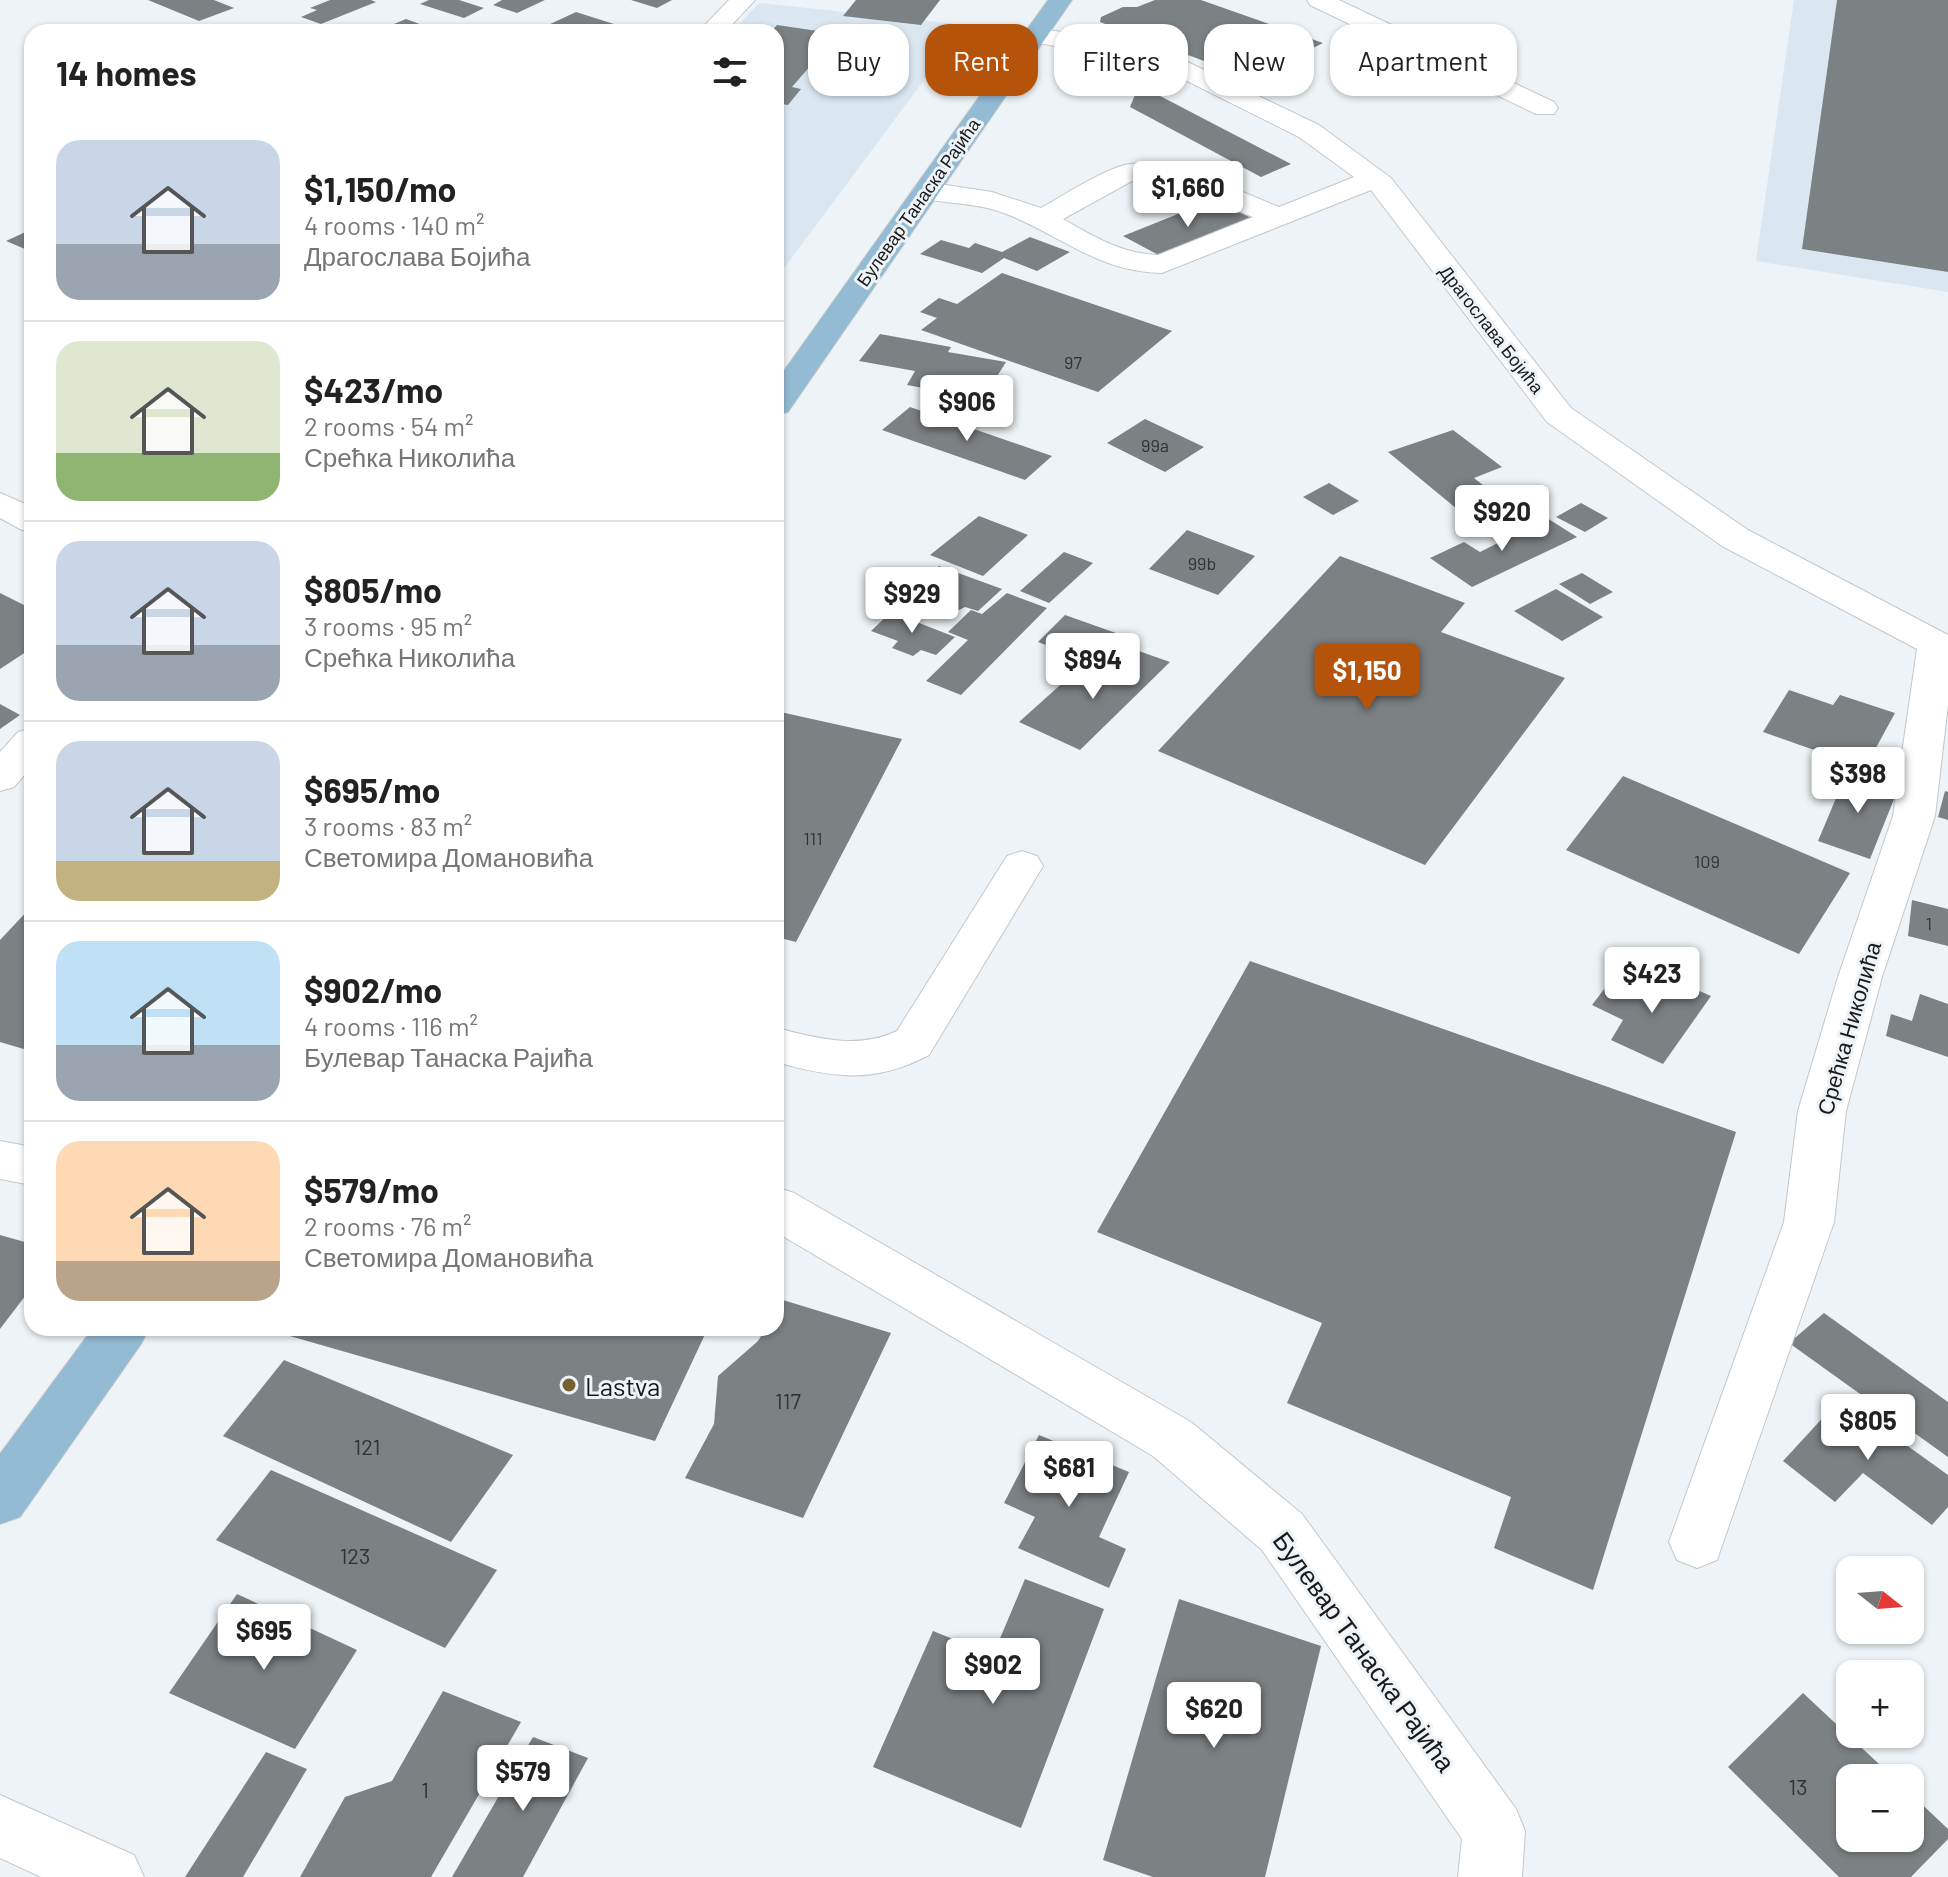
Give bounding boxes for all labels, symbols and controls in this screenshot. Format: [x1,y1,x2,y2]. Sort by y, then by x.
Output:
chip: Buy [808,24,909,96]
chip: Rent [925,24,1038,96]
chip: Filters [1054,24,1188,96]
chip: New [1204,24,1314,96]
chip: Apartment [1330,24,1517,96]
icon: filters [708,50,752,94]
text: 14 homes [56,52,197,93]
street label: Булевар Танаска Рајића [852,113,985,290]
pin: $1,660 [1123,161,1253,229]
text: $1,150/mo [304,168,457,209]
text: $1,660 [1151,171,1225,202]
icon: home [120,172,216,268]
text: 4 rooms · 140 m² [304,209,484,240]
text: Драгослава Бојића [304,240,530,271]
street label: Драгослава Бојића [1435,260,1550,398]
house number: 97 [1064,351,1082,373]
text: $423/mo [304,369,443,410]
icon: home [120,373,216,469]
pin: $906 [920,375,1014,443]
text: $906 [938,385,996,416]
text: 2 rooms · 54 m² [304,410,474,441]
house number: 99a [1141,434,1169,456]
text: Срећка Николића [304,441,515,472]
pin: $920 [1455,485,1549,553]
text: $920 [1473,495,1531,526]
house number: 99b [1188,552,1216,574]
pin: $929 [865,567,959,635]
text: $805/mo [304,569,442,610]
icon: home [120,573,216,669]
text: $929 [883,577,941,608]
text: 3 rooms · 95 m² [304,610,472,641]
pin: $894 [1046,633,1140,701]
text: Срећка Николића [304,641,515,672]
text: $894 [1064,643,1122,674]
pin: $1,150 [1302,644,1432,712]
text: $1,150 [1332,654,1402,685]
pin: $398 [1811,747,1905,815]
text: $398 [1830,757,1886,788]
text: $695/mo [304,769,440,810]
icon: home [120,773,216,869]
text: 3 rooms · 83 m² [304,810,472,841]
house number: 111 [803,827,823,849]
text: Светомира Домановића [304,841,593,872]
house number: 109 [1694,850,1720,872]
house number: 1 [1926,912,1932,934]
street label: Срећка Николића [1811,938,1886,1118]
pin: $423 [1605,947,1699,1015]
text: $423 [1623,957,1681,988]
text: $902/mo [304,969,442,1010]
icon: home [120,973,216,1069]
text: 4 rooms · 116 m² [304,1010,478,1041]
text: Булевар Танаска Рајића [304,1041,593,1072]
text: $579/mo [304,1169,439,1210]
icon: home [120,1173,216,1269]
text: 2 rooms · 76 m² [304,1210,472,1241]
text: Светомира Домановића [304,1241,593,1272]
place label: Lastva [585,1370,660,1401]
marker: Lastva [560,1376,578,1394]
house number: 117 [775,1387,801,1413]
pin: $805 [1821,1394,1915,1462]
text: $805 [1839,1404,1897,1435]
house number: 121 [354,1433,380,1459]
pin: $681 [1022,1441,1116,1509]
text: $681 [1043,1451,1095,1482]
street label: Булевар Танаска Рајића [1268,1525,1463,1777]
house number: 123 [340,1542,370,1568]
north arrow [1836,1556,1924,1644]
map controls [1836,1556,1924,1852]
pin: $695 [217,1604,311,1672]
text: $695 [236,1614,292,1645]
pin: $902 [946,1638,1040,1706]
text: $902 [964,1648,1022,1679]
button: + [1836,1660,1924,1748]
pin: $620 [1167,1682,1261,1750]
text: $620 [1185,1692,1243,1723]
pin: $579 [476,1745,570,1813]
text: $579 [495,1755,551,1786]
button: − [1836,1764,1924,1852]
house number: 13 [1788,1773,1808,1799]
house number: 1 [421,1776,429,1802]

